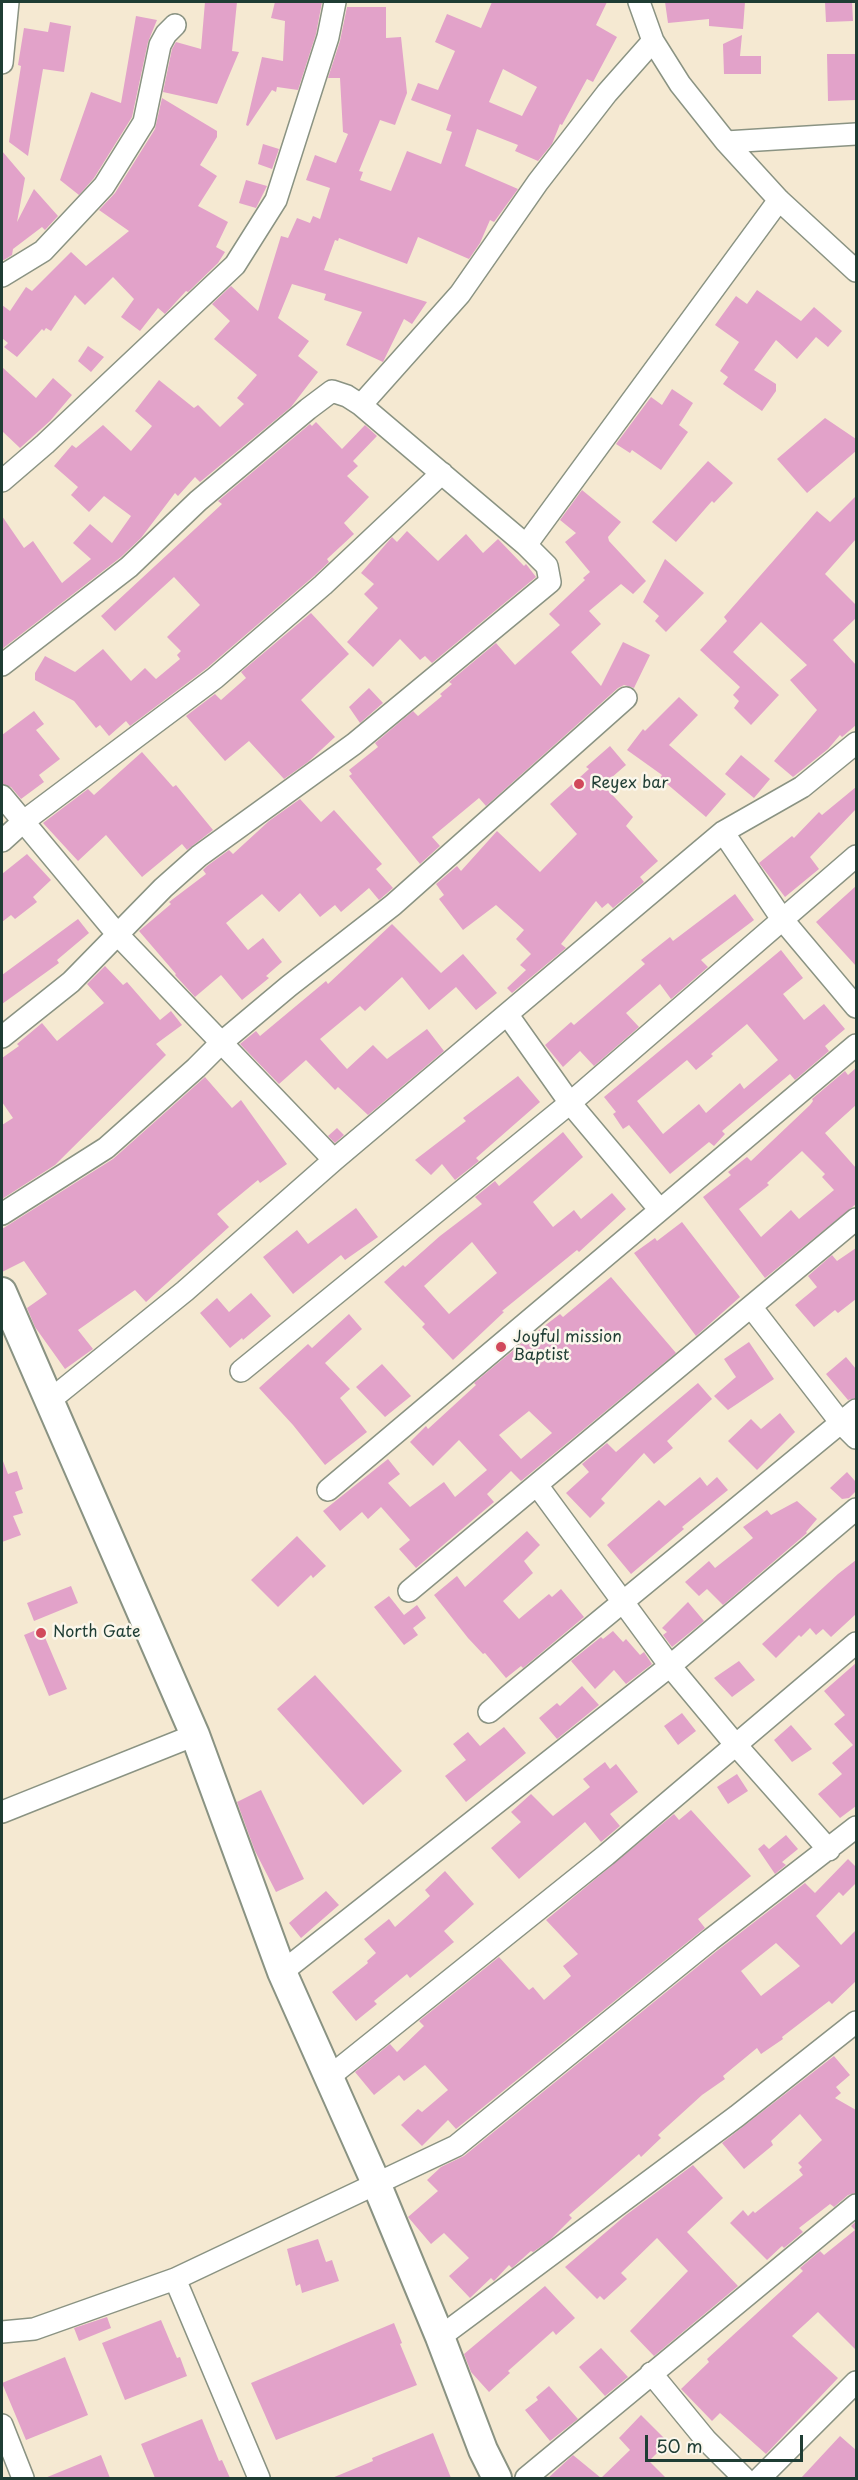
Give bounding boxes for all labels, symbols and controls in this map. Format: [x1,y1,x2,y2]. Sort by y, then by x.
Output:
place label: Reyex bar [591,774,668,794]
marker: Reyex bar [572,777,586,791]
place label: Joyful mission Baptist [513,1328,622,1366]
marker: Joyful mission Baptist [494,1340,508,1354]
place label: North Gate [53,1623,141,1643]
marker: North Gate [34,1626,48,1640]
scale bar [648,2423,806,2461]
text: 50 m [656,2432,703,2459]

